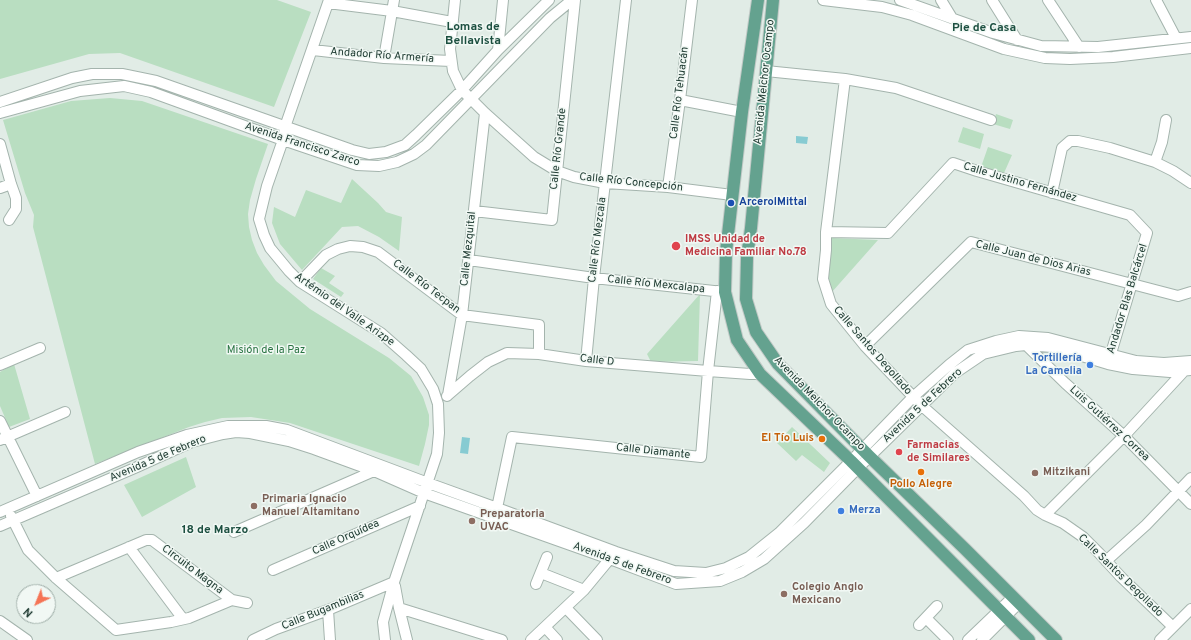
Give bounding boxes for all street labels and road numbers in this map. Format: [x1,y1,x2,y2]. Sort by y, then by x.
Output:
street label: Avenida Melchor Ocampo [752,19,778,145]
street label: Andador Río Armería [330,46,434,66]
street label: Calle Río Tehuacán [668,46,692,140]
street label: Calle Río Grande [548,108,570,190]
street label: Avenida Francisco Zarco [243,120,361,170]
street label: Calle Justino Fernández [962,160,1078,206]
street label: Calle Río Concepción [578,171,684,195]
street label: Calle Río Mezcala [586,197,610,283]
street label: Calle Mezquital [459,211,479,287]
street label: Calle Juan de Dios Arias [974,238,1092,280]
street label: Andador Blas Balcárcel [1105,242,1151,356]
street label: Calle Río Tecpan [389,257,463,317]
street label: Artémio del Valle Arizpe [291,270,397,350]
street label: Calle Río Mexcalapa [607,273,705,297]
street label: Calle Santos Degollado [830,304,914,398]
street label: Calle D [579,353,615,369]
street label: Avenida Melchor Ocampo [771,354,867,454]
street label: Avenida 5 de Febrero [881,366,965,446]
street label: Luis Gutiérrez Correa [1066,384,1152,464]
street label: Avenida 5 de Febrero [108,433,208,485]
street label: Calle Diamante [615,442,691,462]
street label: Calle Orquídea [310,517,382,559]
street label: Calle Santos Degollado [1075,532,1165,620]
street label: Avenida 5 de Febrero [571,540,673,588]
street label: Circuito Magna [159,543,225,597]
street label: Calle Bugambilias [280,588,366,634]

